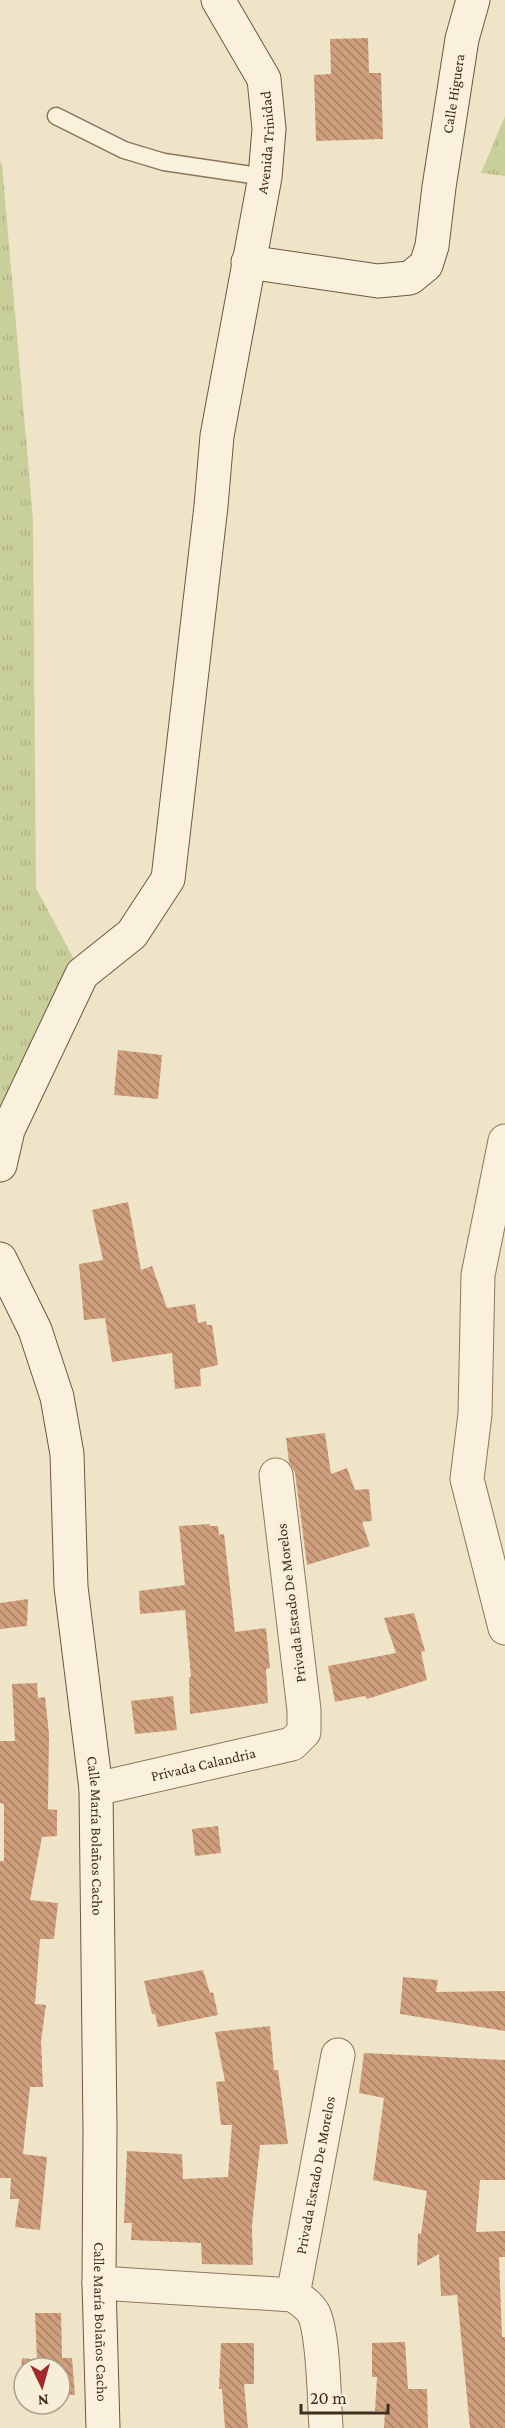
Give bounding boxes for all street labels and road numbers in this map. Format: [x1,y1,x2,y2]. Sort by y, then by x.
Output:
street label: Calle Higuera [439,52,468,135]
street label: Avenida Trinidad [254,90,277,195]
street label: Privada Estado De Morelos [273,1522,309,1684]
street label: Privada Calandria [149,1745,257,1784]
street label: Calle María Bolaños Cacho [84,1755,105,1916]
street label: Privada Estado De Morelos [293,2095,338,2255]
street label: Calle María Bolaños Cacho [91,2242,110,2402]

